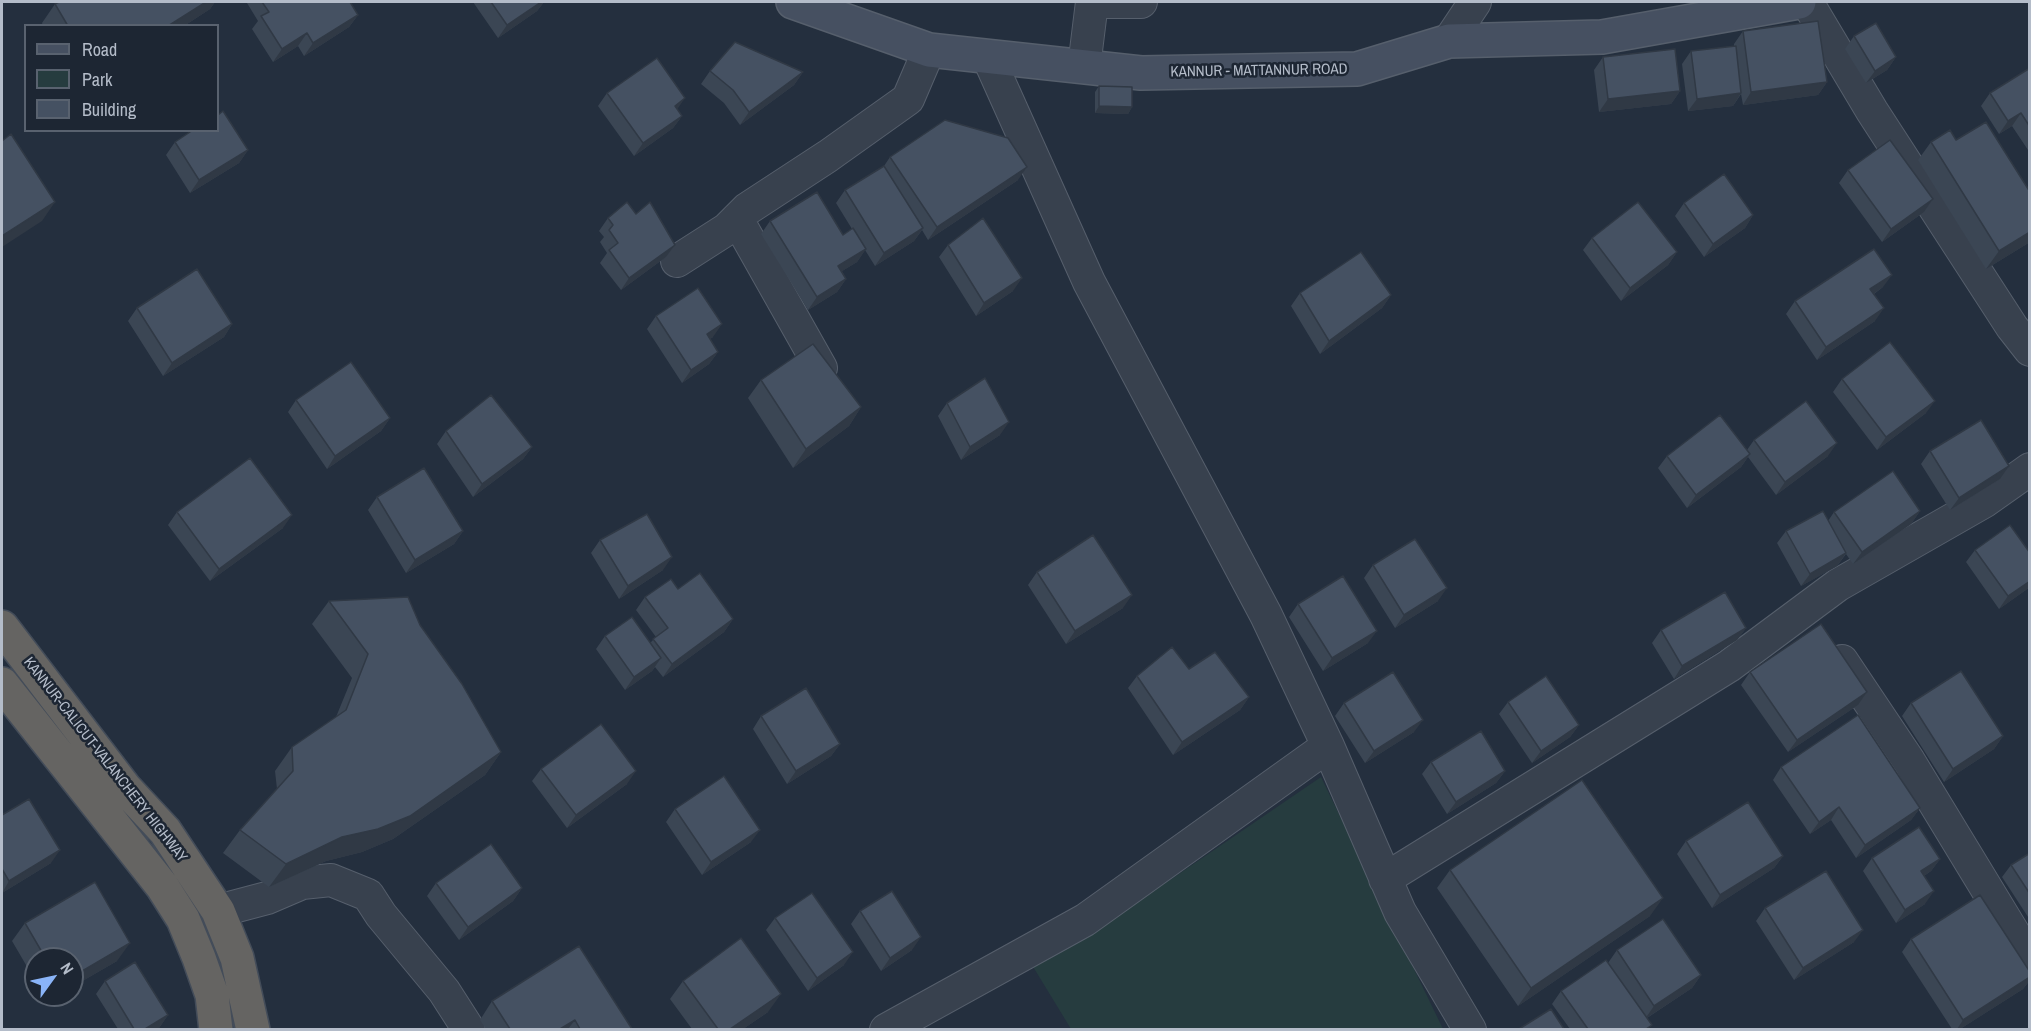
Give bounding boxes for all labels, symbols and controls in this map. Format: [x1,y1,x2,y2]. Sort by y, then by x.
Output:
legend [24,24,219,132]
text: Road [82,37,117,62]
street label: KANNUR - MATTANNUR ROAD [1170,60,1348,82]
text: Park [82,67,112,92]
text: Building [82,97,136,122]
street label: KANNUR-CALICUT-VALANCHERY HIGHWAY [19,654,191,866]
north arrow [24,947,84,1007]
text: N [56,958,79,978]

